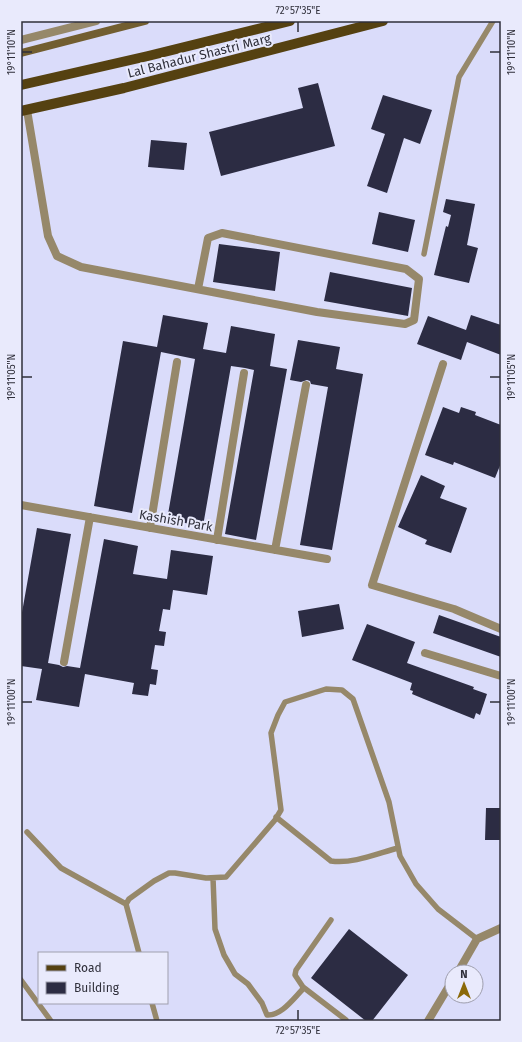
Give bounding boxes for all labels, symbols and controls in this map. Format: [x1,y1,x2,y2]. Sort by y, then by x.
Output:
text: 72°57'35"E [276,5,321,17]
text: 19°11'10"N [6,29,18,75]
text: 19°11'10"N [506,29,518,75]
street label: Lal Bahadur Shastri Marg [126,30,273,81]
text: 19°11'05"N [6,354,18,400]
text: 19°11'05"N [506,354,518,400]
street label: Kashish Park [138,507,214,534]
text: 19°11'00"N [6,678,18,726]
text: 19°11'00"N [506,678,518,726]
legend [38,952,168,1004]
text: Road [74,961,102,975]
north arrow [444,964,484,1004]
text: N [460,968,468,981]
text: Building [74,981,120,995]
text: 72°57'35"E [276,1025,321,1037]

